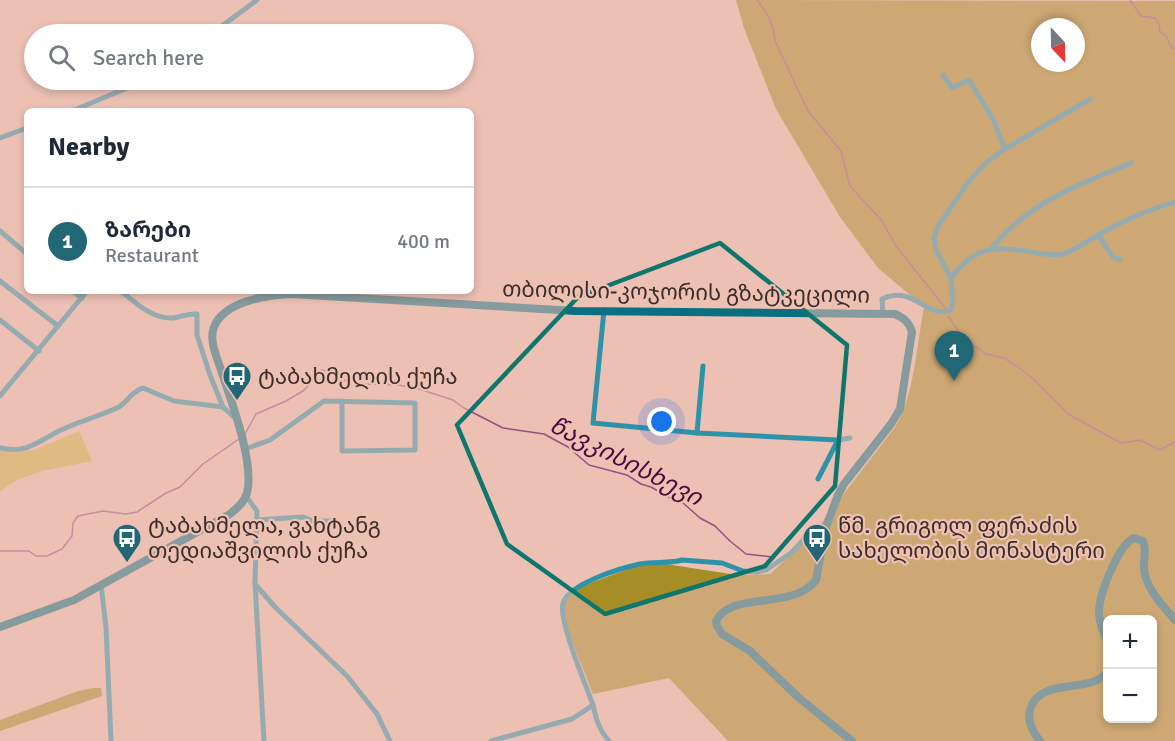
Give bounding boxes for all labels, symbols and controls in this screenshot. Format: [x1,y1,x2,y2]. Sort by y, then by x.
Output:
north arrow [1031,18,1085,72]
search box [24,24,474,90]
icon: search [45,41,78,74]
text: Search here [93,44,204,71]
text: Nearby [48,131,129,163]
text: ზარები [105,216,191,243]
text: 1 [62,229,73,254]
text: 400 m [397,229,450,254]
text: Restaurant [105,243,199,268]
street label: თბილისი-კოჯორის გზატკეცილი [502,275,870,309]
pin: 1 [934,332,974,381]
bus stop icon: ტაბახმელის ქუჩა [221,360,253,402]
place label: ტაბახმელის ქუჩა [258,363,458,390]
your location [647,407,676,436]
water label: წავკისისხევი [545,410,708,513]
place label: ტაბახმელა, ვახტანგ თედიაშვილის ქუჩა [148,512,381,564]
place label: წმ. გრიგოლ ფერაძის სახელობის მონასტერი [838,512,1105,564]
bus stop icon: ტაბახმელა, ვახტანგ თედიაშვილის ქუჩა [111,522,143,564]
bus stop icon: წმ. გრიგოლ ფერაძის სახელობის მონასტერი [801,522,833,564]
map controls [1103,615,1157,723]
button: + [1103,615,1157,669]
button: − [1103,669,1157,723]

